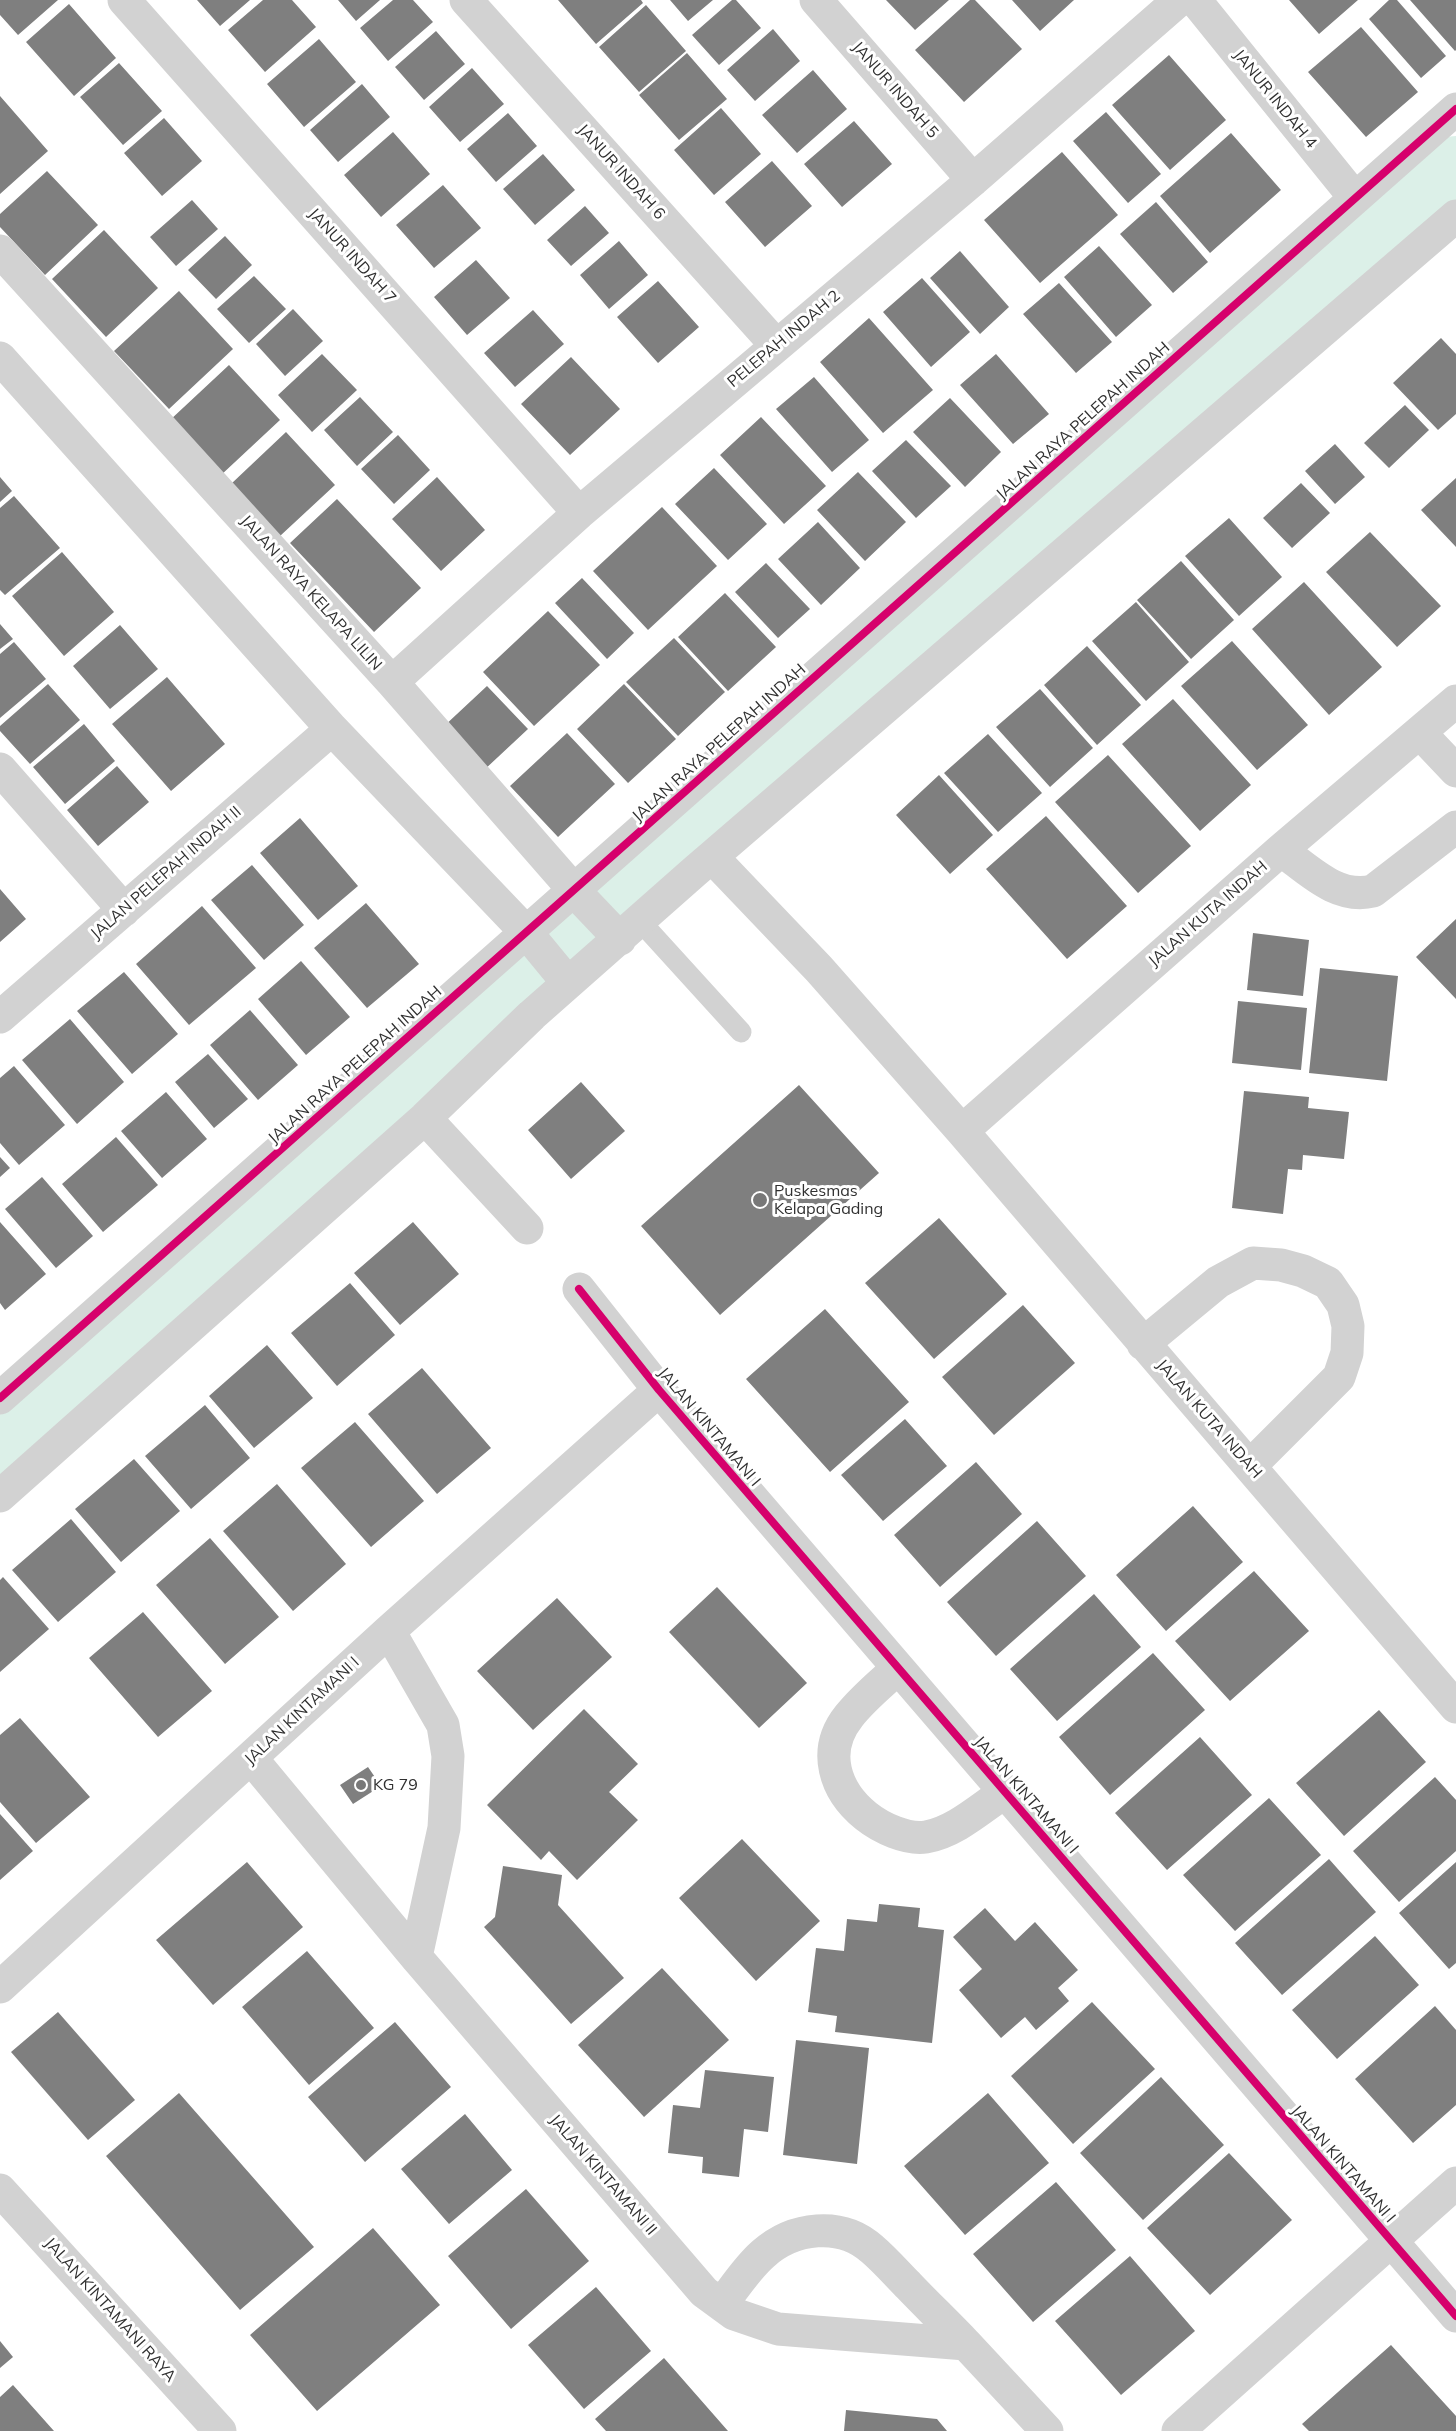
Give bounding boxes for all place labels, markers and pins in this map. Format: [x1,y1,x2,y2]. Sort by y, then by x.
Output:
place label: Puskesmas Kelapa Gading [774,1181,883,1219]
marker: Puskesmas Kelapa Gading [751,1191,769,1209]
place label: KG 79 [373,1775,418,1795]
marker: KG 79 [354,1778,368,1792]

